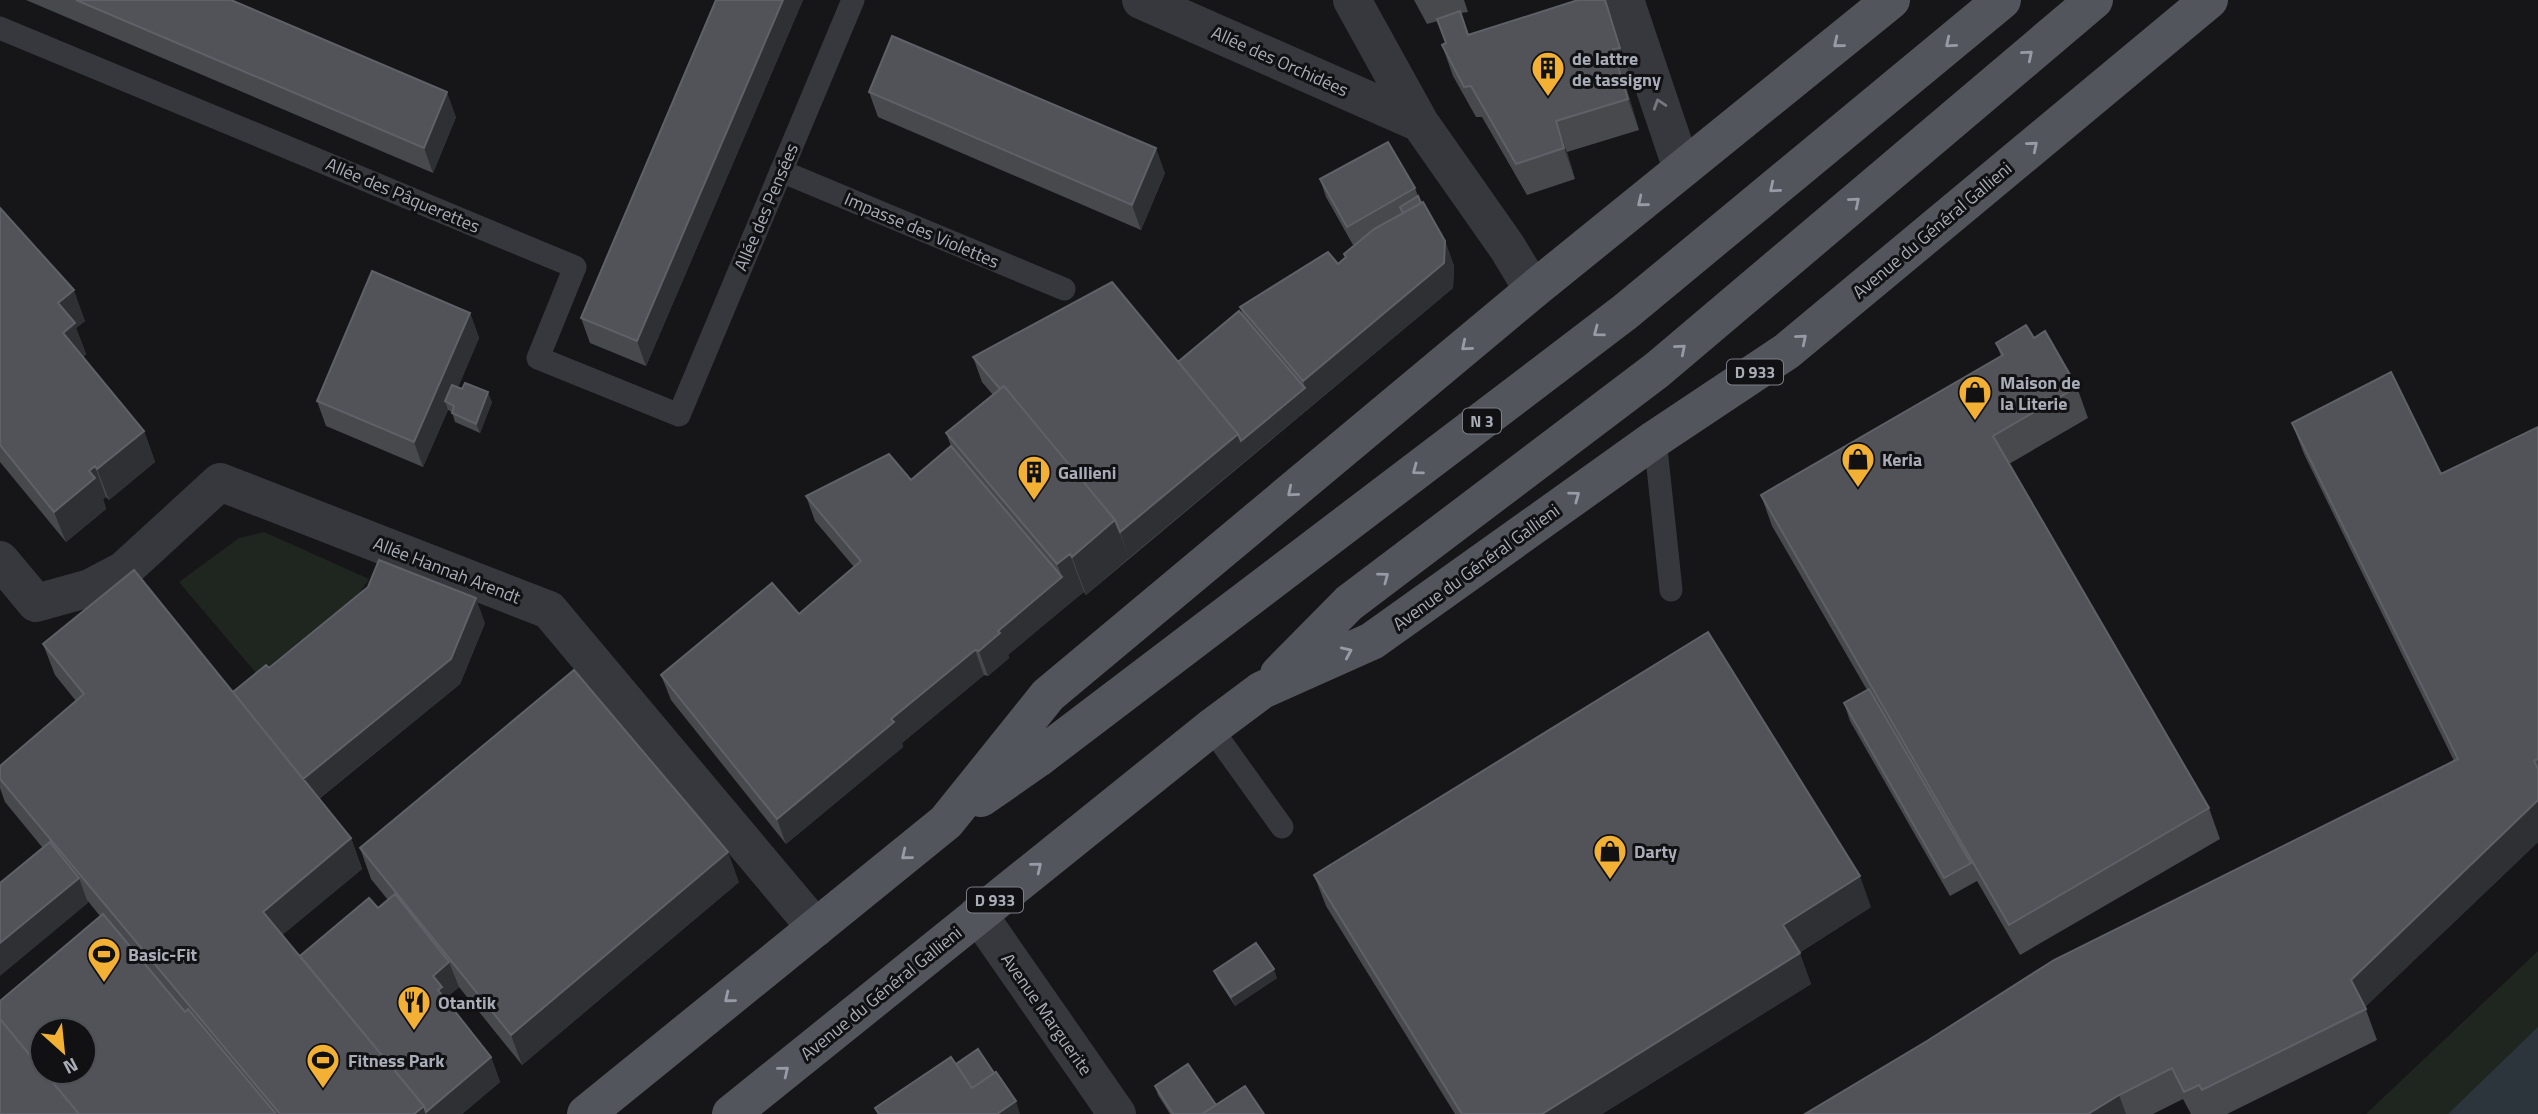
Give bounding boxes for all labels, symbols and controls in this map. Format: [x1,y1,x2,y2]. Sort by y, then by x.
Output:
street label: Allée des Orchidées [1207,19,1353,103]
one-way arrow [1833,35,1846,47]
one-way arrow [1945,35,1957,48]
place label: de lattre de tassigny [1572,45,1661,93]
building icon: de lattre de tassigny [1529,49,1567,98]
one-way arrow [2020,51,2033,63]
one-way arrow [1653,99,1667,111]
street label: Allée des Pensées [727,139,805,275]
one-way arrow [2025,142,2038,154]
street label: Allée des Pâquerettes [322,150,484,240]
street label: Avenue du Général Gallieni [1846,155,2018,305]
one-way arrow [1770,180,1782,193]
street label: Impasse des Violettes [840,185,1004,275]
one-way arrow [1637,193,1650,206]
one-way arrow [1847,198,1860,210]
one-way arrow [1593,324,1606,337]
one-way arrow [1794,334,1807,347]
one-way arrow [1462,338,1475,350]
one-way arrow [1673,345,1686,357]
road number: D 933 [1727,360,1783,384]
place label: Maison de la Literie [2000,369,2080,417]
shop icon: Maison de la Literie [1956,373,1994,422]
road number: N 3 [1463,408,1501,434]
shop icon: Keria [1839,440,1877,489]
place label: Keria [1882,446,1922,473]
building icon: Gallieni [1015,453,1053,502]
place label: Gallieni [1058,459,1116,486]
one-way arrow [1412,462,1425,474]
one-way arrow [1287,484,1300,496]
one-way arrow [1567,492,1580,504]
street label: Avenue du Général Gallieni [1387,497,1565,637]
street label: Allée Hannah Arendt [369,529,525,611]
one-way arrow [1376,572,1389,585]
one-way arrow [1340,646,1352,660]
shop icon: Darty [1591,832,1629,881]
place label: Darty [1634,838,1677,865]
one-way arrow [901,847,914,859]
one-way arrow [1029,863,1042,875]
road number: D 933 [967,888,1023,912]
street label: Avenue du Général Gallieni [795,919,967,1067]
sports icon: Basic-Fit [85,935,123,984]
place label: Basic-Fit [128,941,198,968]
street label: Avenue Marguerite [995,947,1099,1081]
restaurant icon: Otantik [395,983,433,1032]
place label: Otantik [438,989,497,1016]
one-way arrow [724,990,736,1003]
north arrow [28,1016,98,1086]
sports icon: Fitness Park [304,1041,342,1090]
place label: Fitness Park [348,1047,445,1074]
text: N [58,1051,83,1083]
one-way arrow [775,1067,788,1079]

